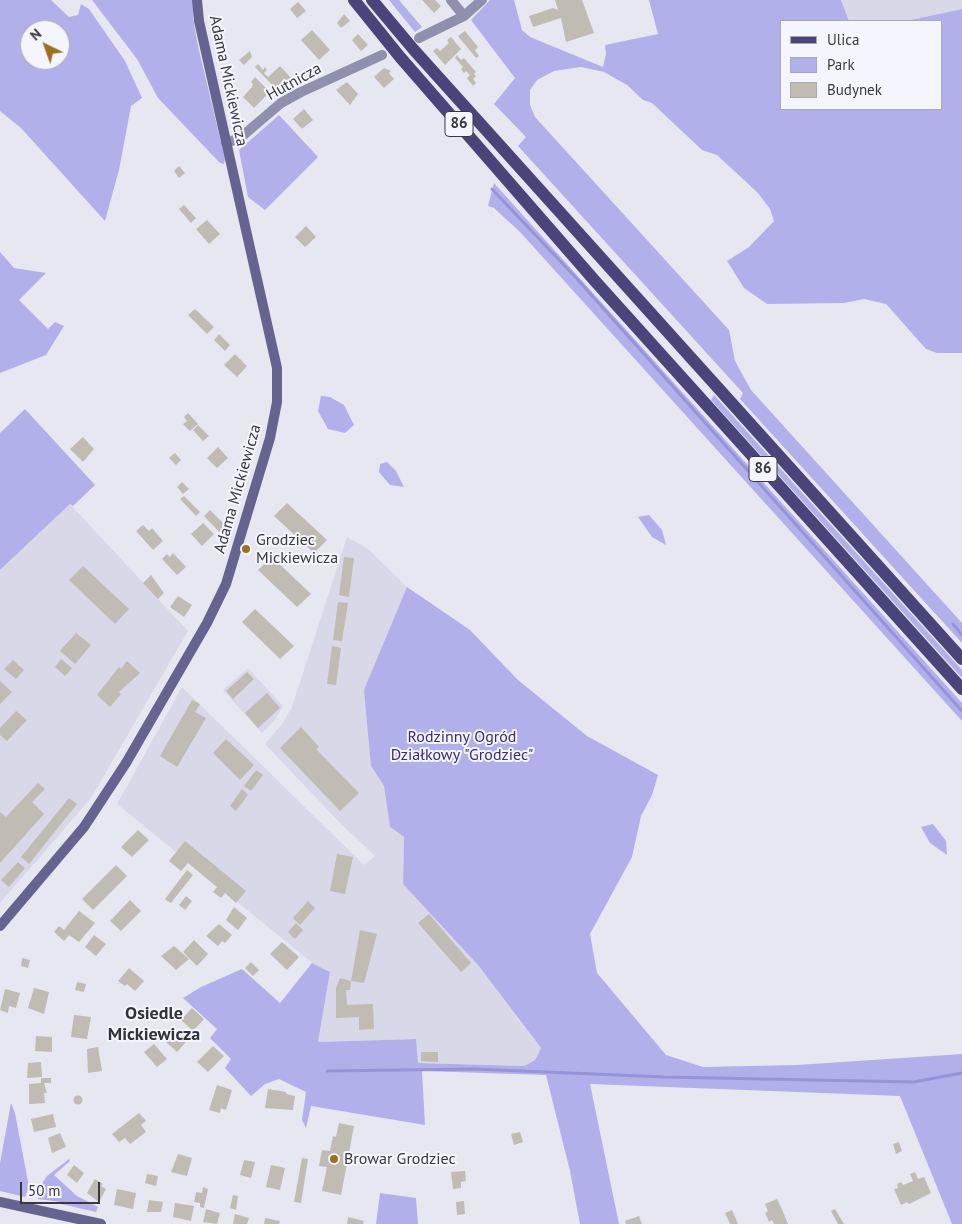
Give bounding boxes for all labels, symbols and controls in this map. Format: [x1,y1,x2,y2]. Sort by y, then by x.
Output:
street label: Adama Mickiewicza [205,14,251,148]
north arrow [20,20,70,70]
legend [780,20,942,110]
text: N [26,25,45,44]
text: Ulica [827,30,859,49]
text: Park [827,55,855,74]
street label: Hutnicza [263,59,325,105]
text: Budynek [827,80,882,99]
road number: 86 [445,112,473,136]
street label: Adama Mickiewicza [210,422,266,556]
road number: 86 [749,456,777,482]
place label: Grodziec Mickiewicza [256,530,338,568]
marker: Grodziec Mickiewicza [240,543,252,555]
park label: Rodzinny Ogród Działkowy "Grodziec" [391,727,533,765]
district label: Osiedle Mickiewicza [108,1003,200,1046]
place label: Browar Grodziec [344,1149,456,1169]
marker: Browar Grodziec [328,1153,340,1165]
scale bar [22,1172,102,1204]
text: 50 m [28,1181,61,1200]

